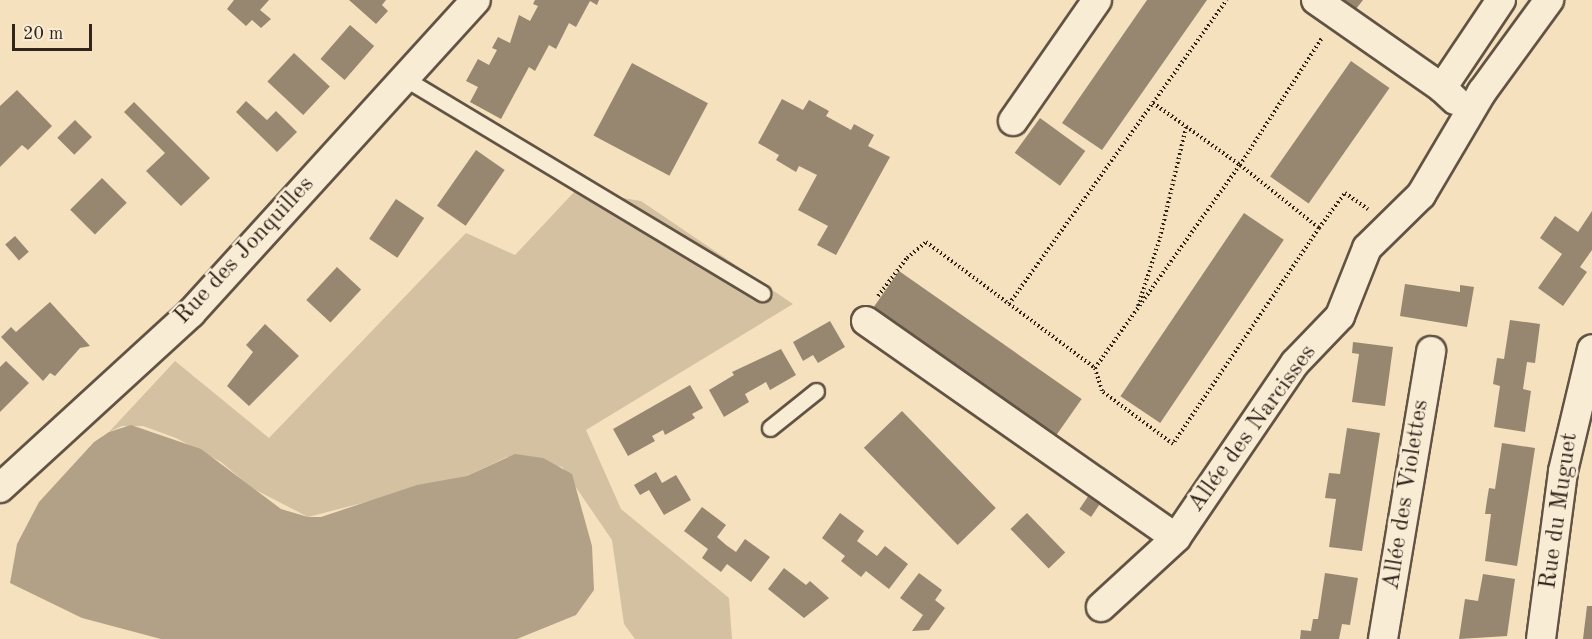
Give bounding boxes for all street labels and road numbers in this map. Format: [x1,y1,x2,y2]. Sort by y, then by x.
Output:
street label: Rue des Jonquilles [169,171,321,331]
street label: Allée des Narcisses [1183,340,1323,518]
street label: Allée des Violettes [1378,398,1436,592]
street label: Rue du Muguet [1535,431,1585,591]

